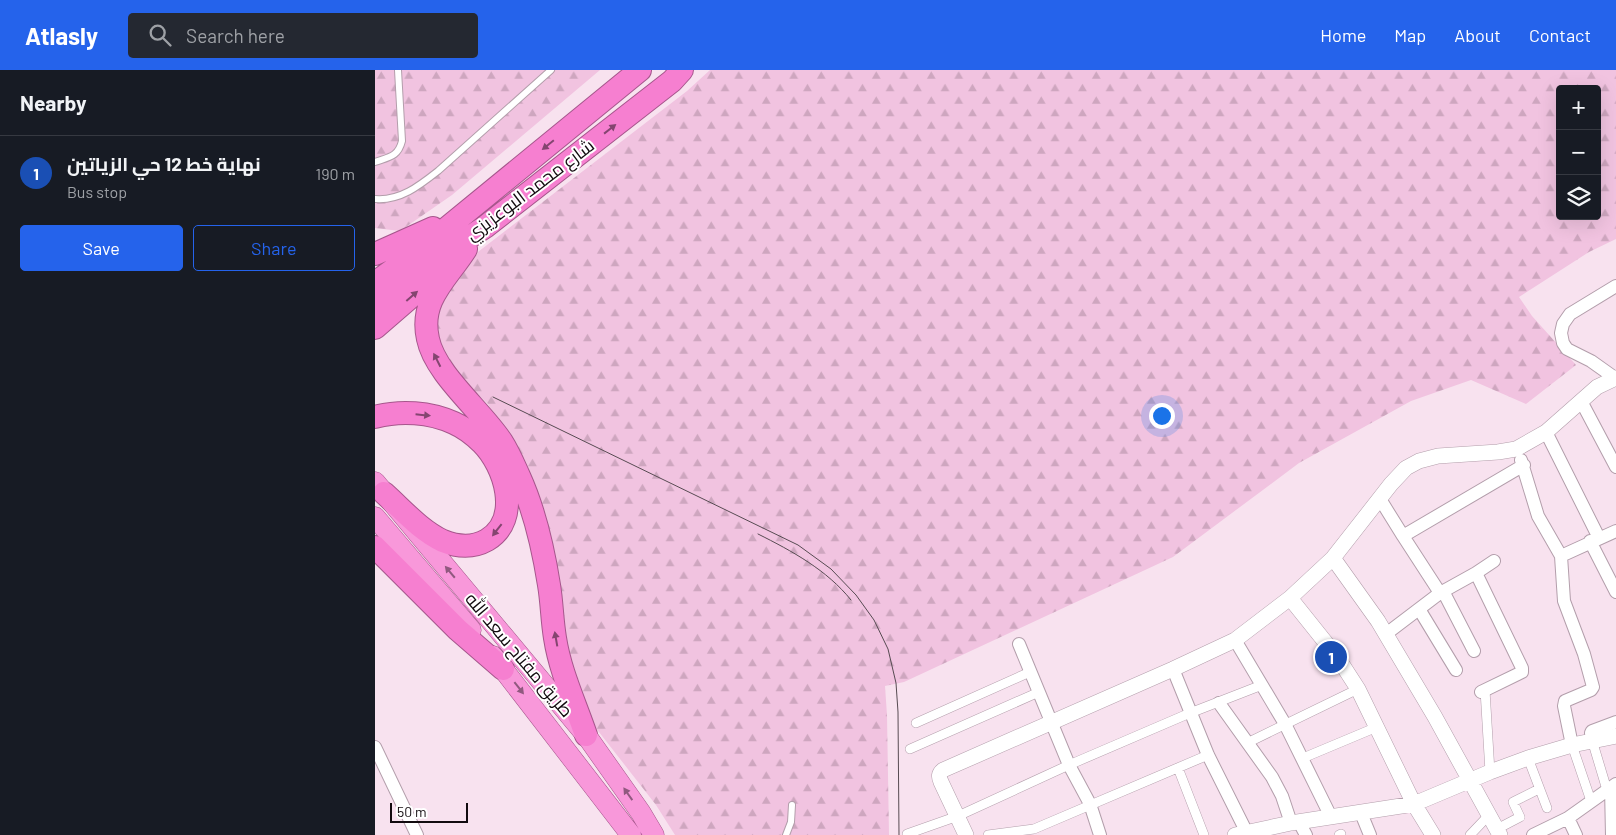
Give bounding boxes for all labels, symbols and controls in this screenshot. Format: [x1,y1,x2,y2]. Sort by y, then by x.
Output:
search box [128,13,478,58]
text: Atlasly [25,21,98,50]
icon: search [146,21,174,49]
text: Search here [186,24,285,47]
text: Home [1320,24,1366,46]
text: Map [1394,24,1426,46]
text: About [1454,24,1501,46]
text: Contact [1529,24,1591,46]
map controls [1556,85,1601,220]
button: + [1556,85,1601,130]
text: Nearby [20,90,86,115]
one-way arrow [603,124,617,134]
button: − [1556,130,1601,175]
street label: شارع محمد البوعزيزي [461,134,601,248]
one-way arrow [542,140,555,151]
text: نهاية خط 12 حي الزياتين [67,152,261,175]
text: 1 [33,164,39,183]
text: 190 m [316,164,355,183]
button: layers [1556,175,1601,220]
text: Bus stop [67,182,127,201]
button: Save [20,225,183,271]
button: Share [193,225,355,271]
one-way arrow [405,290,418,301]
one-way arrow [433,353,441,367]
your location [1149,403,1175,429]
one-way arrow [416,411,432,419]
one-way arrow [492,523,503,536]
one-way arrow [444,566,455,579]
street label: طريق مفتاح سعد الله [460,588,578,722]
one-way arrow [551,630,559,646]
pin: 1 [1315,638,1347,676]
one-way arrow [513,681,524,694]
one-way arrow [623,787,633,801]
scale bar [390,800,467,823]
text: 50 m [397,803,426,820]

